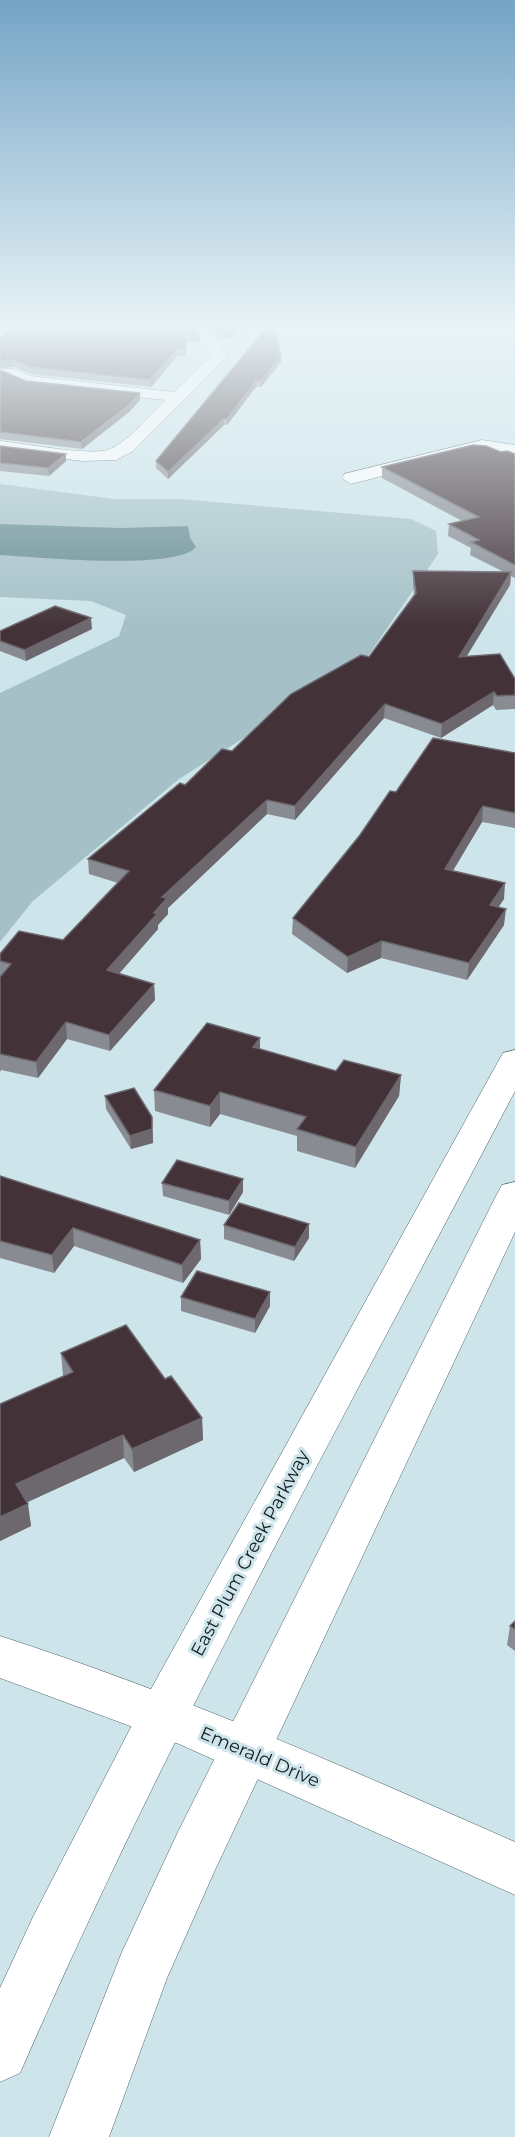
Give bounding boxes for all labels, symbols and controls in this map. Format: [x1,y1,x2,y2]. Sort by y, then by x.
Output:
street label: East Plum Creek Parkway [186,1446,314,1660]
street label: Emerald Drive [197,1722,323,1792]

